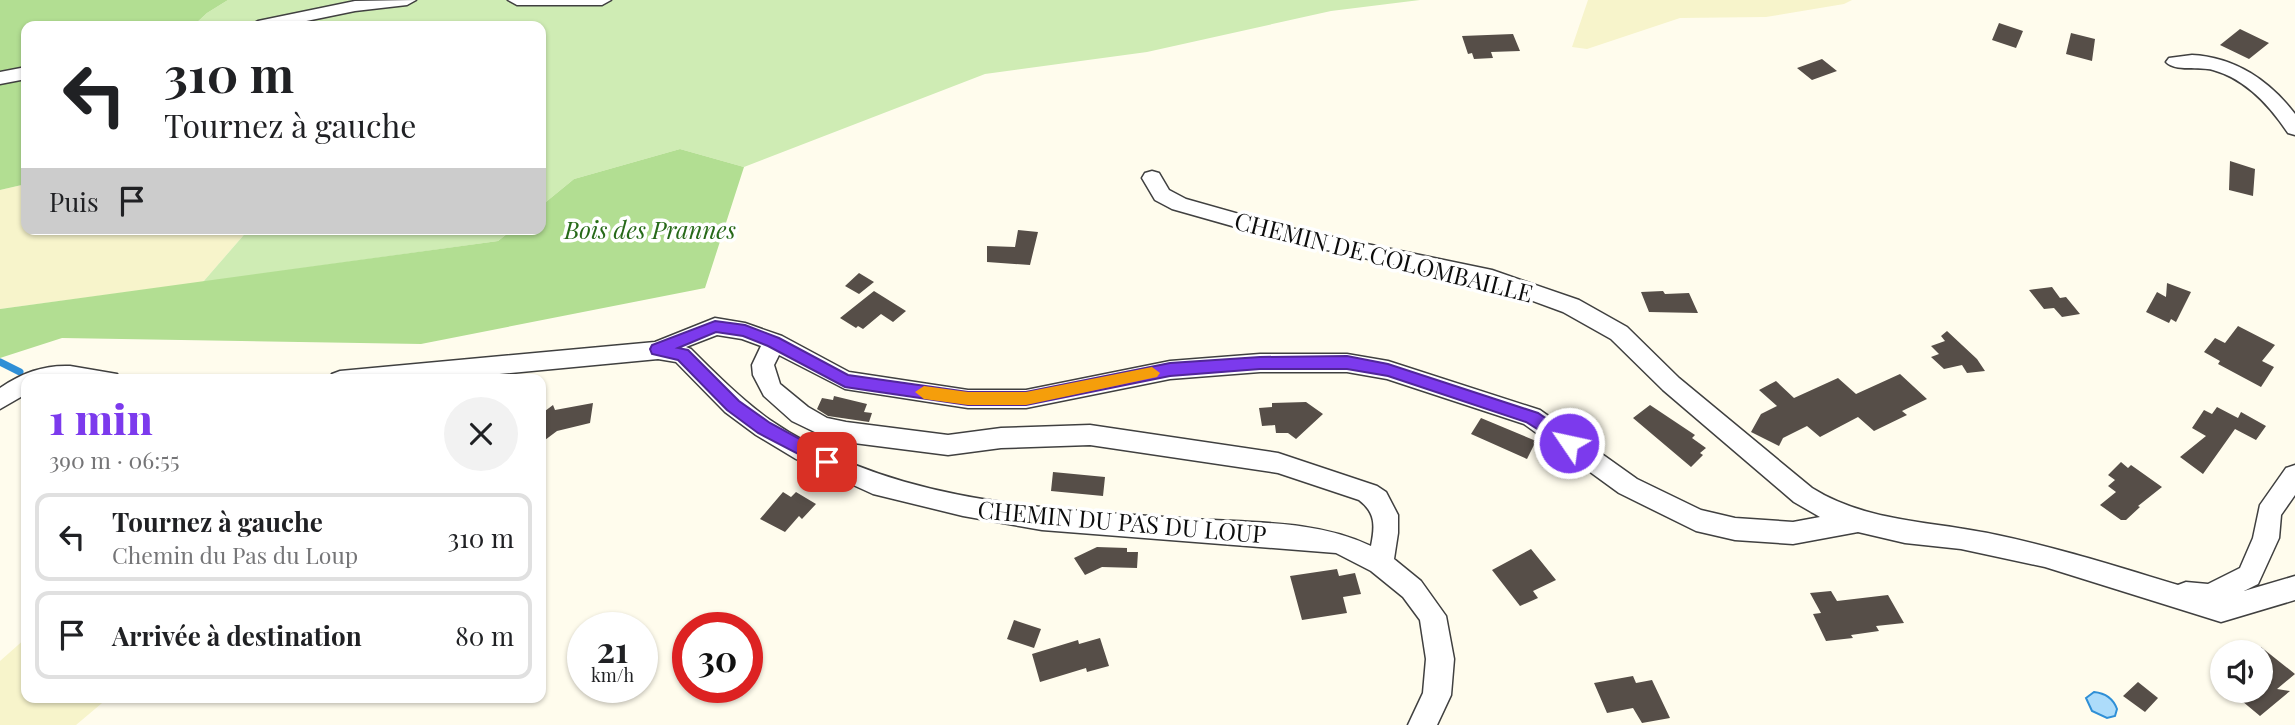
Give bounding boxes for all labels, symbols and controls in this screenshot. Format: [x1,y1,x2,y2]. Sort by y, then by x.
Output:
text: 310 m [164,40,294,105]
icon: left [49,49,140,140]
text: Tournez à gauche [164,103,417,146]
icon: arrive [113,182,151,220]
text: Puis [49,184,99,219]
street label: CHEMIN DE COLOMBAILLE [1232,203,1536,309]
park label: Bois des Prannes [563,213,736,245]
text: 1 min [49,390,153,446]
button: close [444,397,518,471]
position arrow [1532,406,1606,480]
pin [797,432,857,492]
icon: arrive [808,443,846,481]
text: 390 m · 06:55 [49,444,179,475]
street label: CHEMIN DU PAS DU LOUP [976,492,1268,550]
text: Tournez à gauche [112,504,323,539]
icon: left [53,518,91,556]
text: 310 m [447,520,514,555]
text: Chemin du Pas du Loup [112,539,358,570]
speed limit sign: 30 [672,612,763,703]
icon: arrive [53,616,91,654]
text: Arrivée à destination [112,618,362,653]
text: 80 m [455,618,514,653]
text: 21 [597,625,628,672]
map controls [2210,640,2273,703]
button: sound [2210,640,2273,703]
text: km/h [591,663,634,687]

